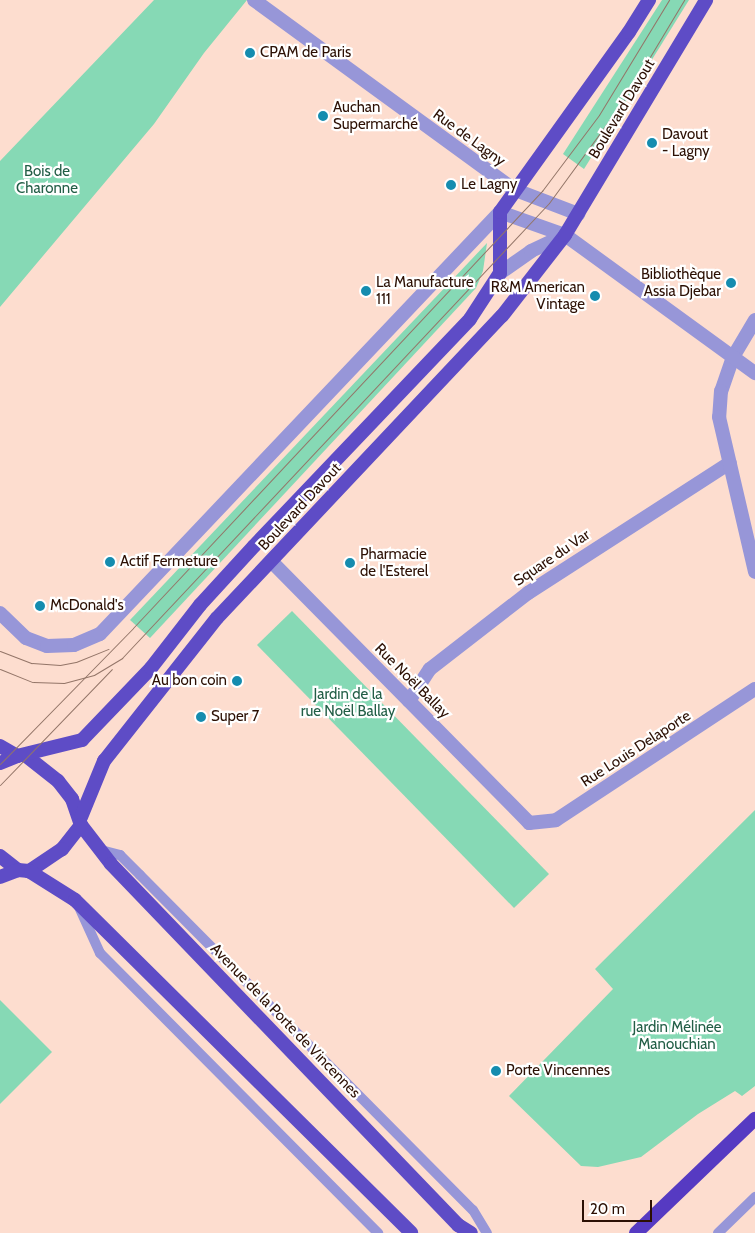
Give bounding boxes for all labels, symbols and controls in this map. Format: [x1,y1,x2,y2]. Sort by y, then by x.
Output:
place label: CPAM de Paris [260,44,351,62]
marker: CPAM de Paris [244,47,256,59]
street label: Boulevard Davout [585,56,659,162]
place label: Auchan Supermarché [333,98,418,133]
street label: Rue de Lagny [429,106,509,170]
marker: Auchan Supermarché [317,110,329,122]
place label: Davout - Lagny [662,125,710,160]
marker: Davout - Lagny [646,137,658,149]
park label: Bois de Charonne [16,162,78,197]
place label: Le Lagny [461,176,517,194]
marker: Le Lagny [445,179,457,191]
place label: Bibliothèque Assia Djebar [641,265,721,300]
place label: La Manufacture 111 [376,273,474,308]
marker: Bibliothèque Assia Djebar [725,277,737,289]
place label: R&M American Vintage [491,278,585,313]
marker: La Manufacture 111 [360,285,372,297]
marker: R&M American Vintage [589,290,601,302]
street label: Boulevard Davout [255,460,345,554]
street label: Square du Var [511,526,593,590]
place label: Pharmacie de l'Esterel [360,545,428,580]
place label: Actif Fermeture [120,553,218,571]
marker: Actif Fermeture [104,556,116,568]
marker: Pharmacie de l'Esterel [344,557,356,569]
place label: McDonald's [50,597,124,615]
marker: McDonald's [34,600,46,612]
street label: Rue Noël Ballay [371,640,453,722]
place label: Au bon coin [152,672,227,690]
marker: Au bon coin [231,675,243,687]
park label: Jardin de la rue Noël Ballay [301,685,395,720]
street label: Rue Louis Delaporte [578,707,694,791]
place label: Super 7 [211,708,259,726]
marker: Super 7 [195,711,207,723]
street label: Avenue de la Porte de Vincennes [206,940,364,1102]
park label: Jardin Mélinée Manouchian [633,1018,721,1053]
place label: Porte Vincennes [506,1062,610,1080]
marker: Porte Vincennes [490,1065,502,1077]
scale bar [585,1190,655,1222]
text: 20 m [590,1200,625,1218]

